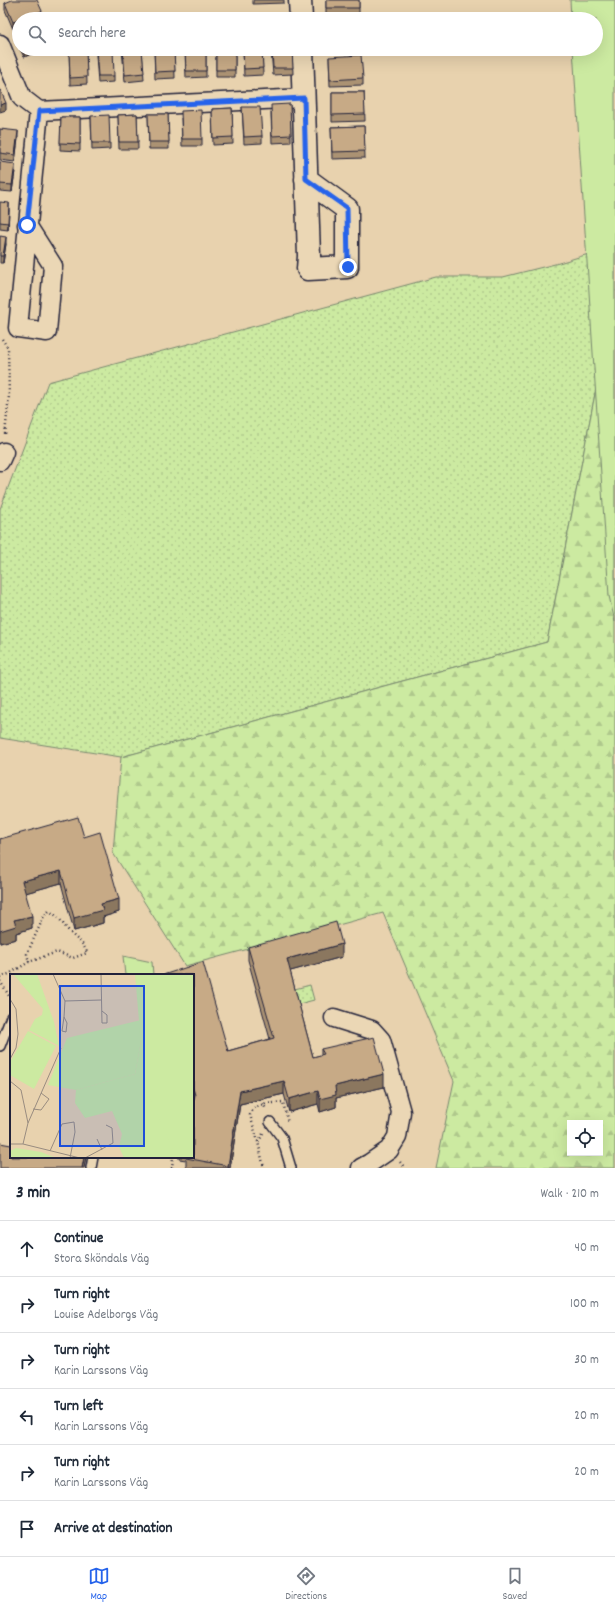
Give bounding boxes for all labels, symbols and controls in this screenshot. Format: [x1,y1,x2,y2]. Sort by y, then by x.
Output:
search box [12,12,603,56]
icon: search [26,23,48,45]
text: Search here [58,23,126,45]
route start [18,216,36,234]
route end [339,258,357,276]
inset map [10,974,194,1158]
map controls [567,1120,603,1156]
button: locate [567,1120,603,1156]
text: 3 min [16,1182,50,1206]
text: Walk · 210 m [541,1185,599,1204]
text: Continue [54,1228,103,1250]
icon: ahead [16,1238,38,1260]
text: 40 m [575,1239,599,1258]
text: Stora Sköndals Väg [54,1250,149,1269]
text: Turn right [54,1284,110,1306]
icon: right [16,1294,38,1316]
text: 100 m [570,1295,599,1314]
text: Louise Adelborgs Väg [54,1306,158,1325]
text: Turn right [54,1340,110,1362]
icon: right [16,1350,38,1372]
text: 30 m [574,1351,599,1370]
text: Karin Larssons Väg [54,1362,148,1381]
text: Turn left [54,1396,103,1418]
icon: left [16,1406,38,1428]
text: 20 m [574,1407,599,1426]
text: Karin Larssons Väg [54,1418,148,1437]
text: Turn right [54,1452,110,1474]
icon: right [16,1462,38,1484]
text: 20 m [574,1463,599,1482]
text: Karin Larssons Väg [54,1474,148,1493]
icon: arrive [16,1518,38,1540]
text: Arrive at destination [54,1518,172,1540]
tab: Map [88,1565,110,1605]
tab: Directions [285,1565,327,1605]
tab: Saved [503,1565,527,1605]

